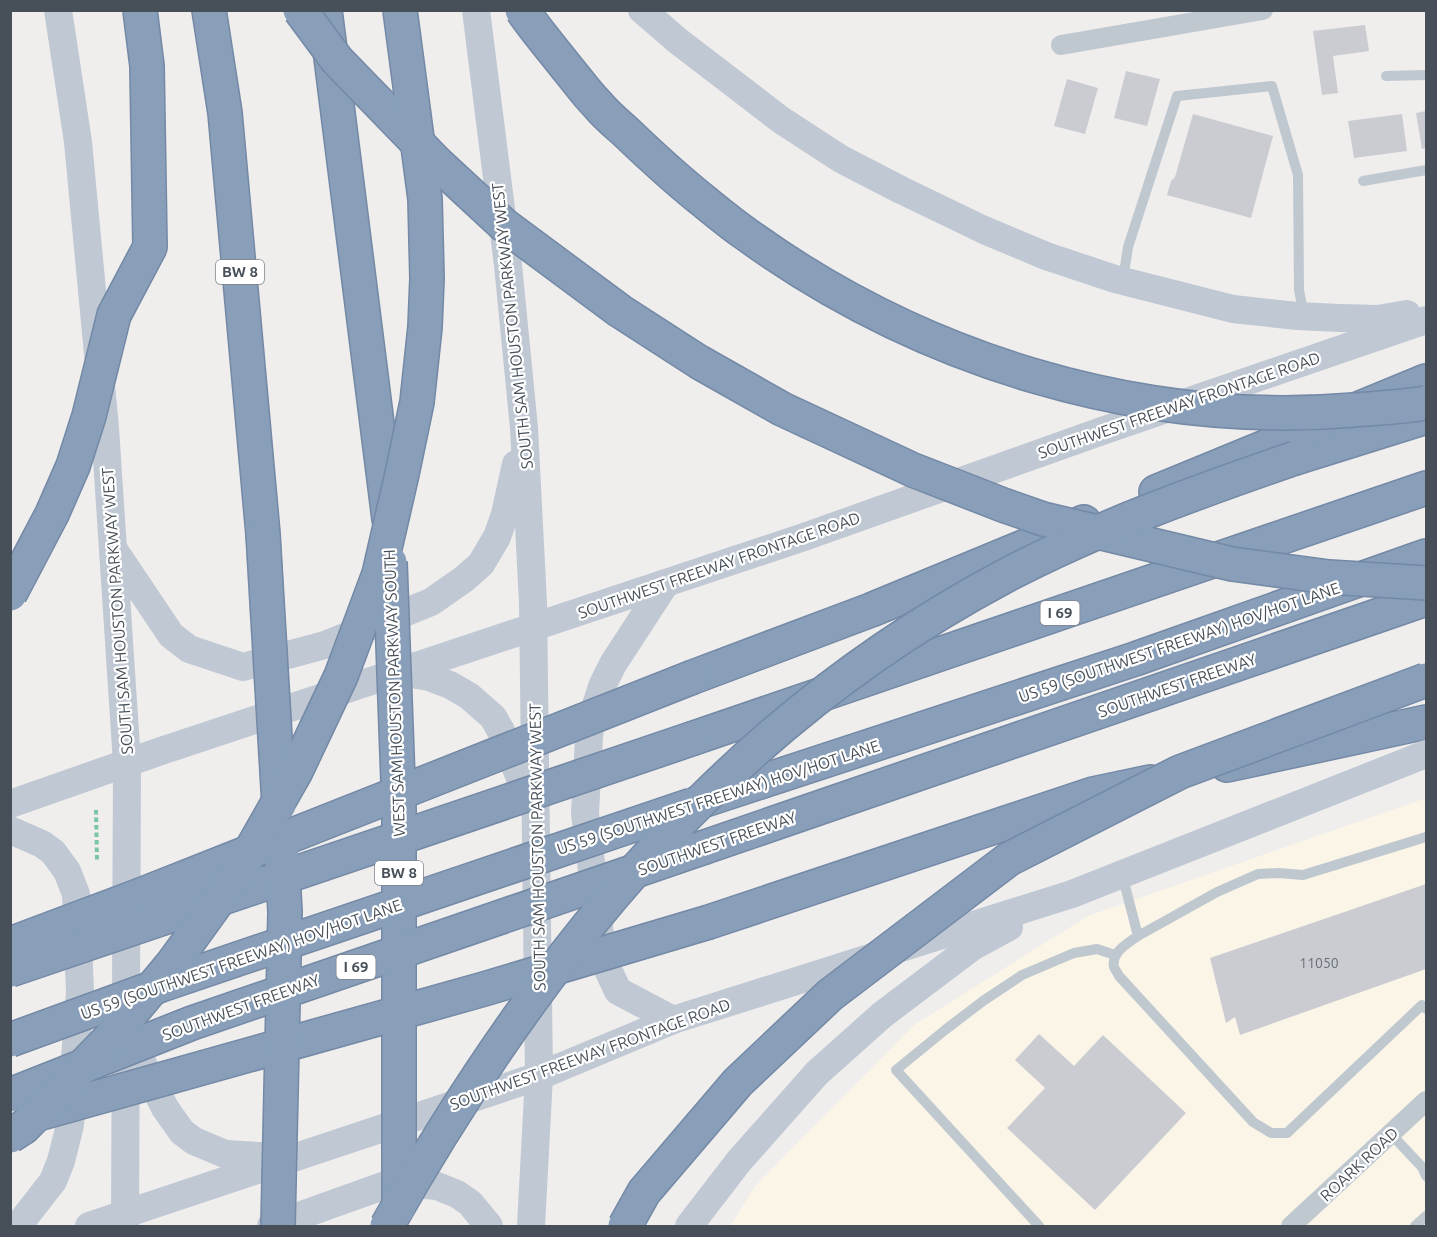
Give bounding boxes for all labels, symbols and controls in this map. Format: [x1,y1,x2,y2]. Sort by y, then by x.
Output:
street label: SOUTH SAM HOUSTON PARKWAY WEST [488,182,536,470]
road number: BW 8 [216,260,264,284]
street label: SOUTHWEST FREEWAY FRONTAGE ROAD [1036,348,1322,462]
street label: SOUTH SAM HOUSTON PARKWAY WEST [98,467,136,755]
street label: SOUTHWEST FREEWAY FRONTAGE ROAD [576,508,862,622]
street label: WEST SAM HOUSTON PARKWAY SOUTH [380,549,408,837]
street label: US 59 (SOUTHWEST FREEWAY) HOV/HOT LANE [1016,578,1342,706]
road number: I 69 [1040,601,1080,625]
street label: SOUTHWEST FREEWAY [1095,649,1259,721]
street label: SOUTH SAM HOUSTON PARKWAY WEST [525,703,549,991]
street label: US 59 (SOUTHWEST FREEWAY) HOV/HOT LANE [554,736,882,858]
street label: SOUTHWEST FREEWAY [635,807,799,879]
road number: BW 8 [375,861,423,885]
street label: US 59 (SOUTHWEST FREEWAY) HOV/HOT LANE [78,895,404,1023]
road number: I 69 [336,955,376,979]
house number: 11050 [1299,955,1339,971]
street label: SOUTHWEST FREEWAY [160,970,322,1044]
street label: SOUTHWEST FREEWAY FRONTAGE ROAD [447,995,733,1113]
street label: ROARK ROAD [1316,1123,1402,1205]

